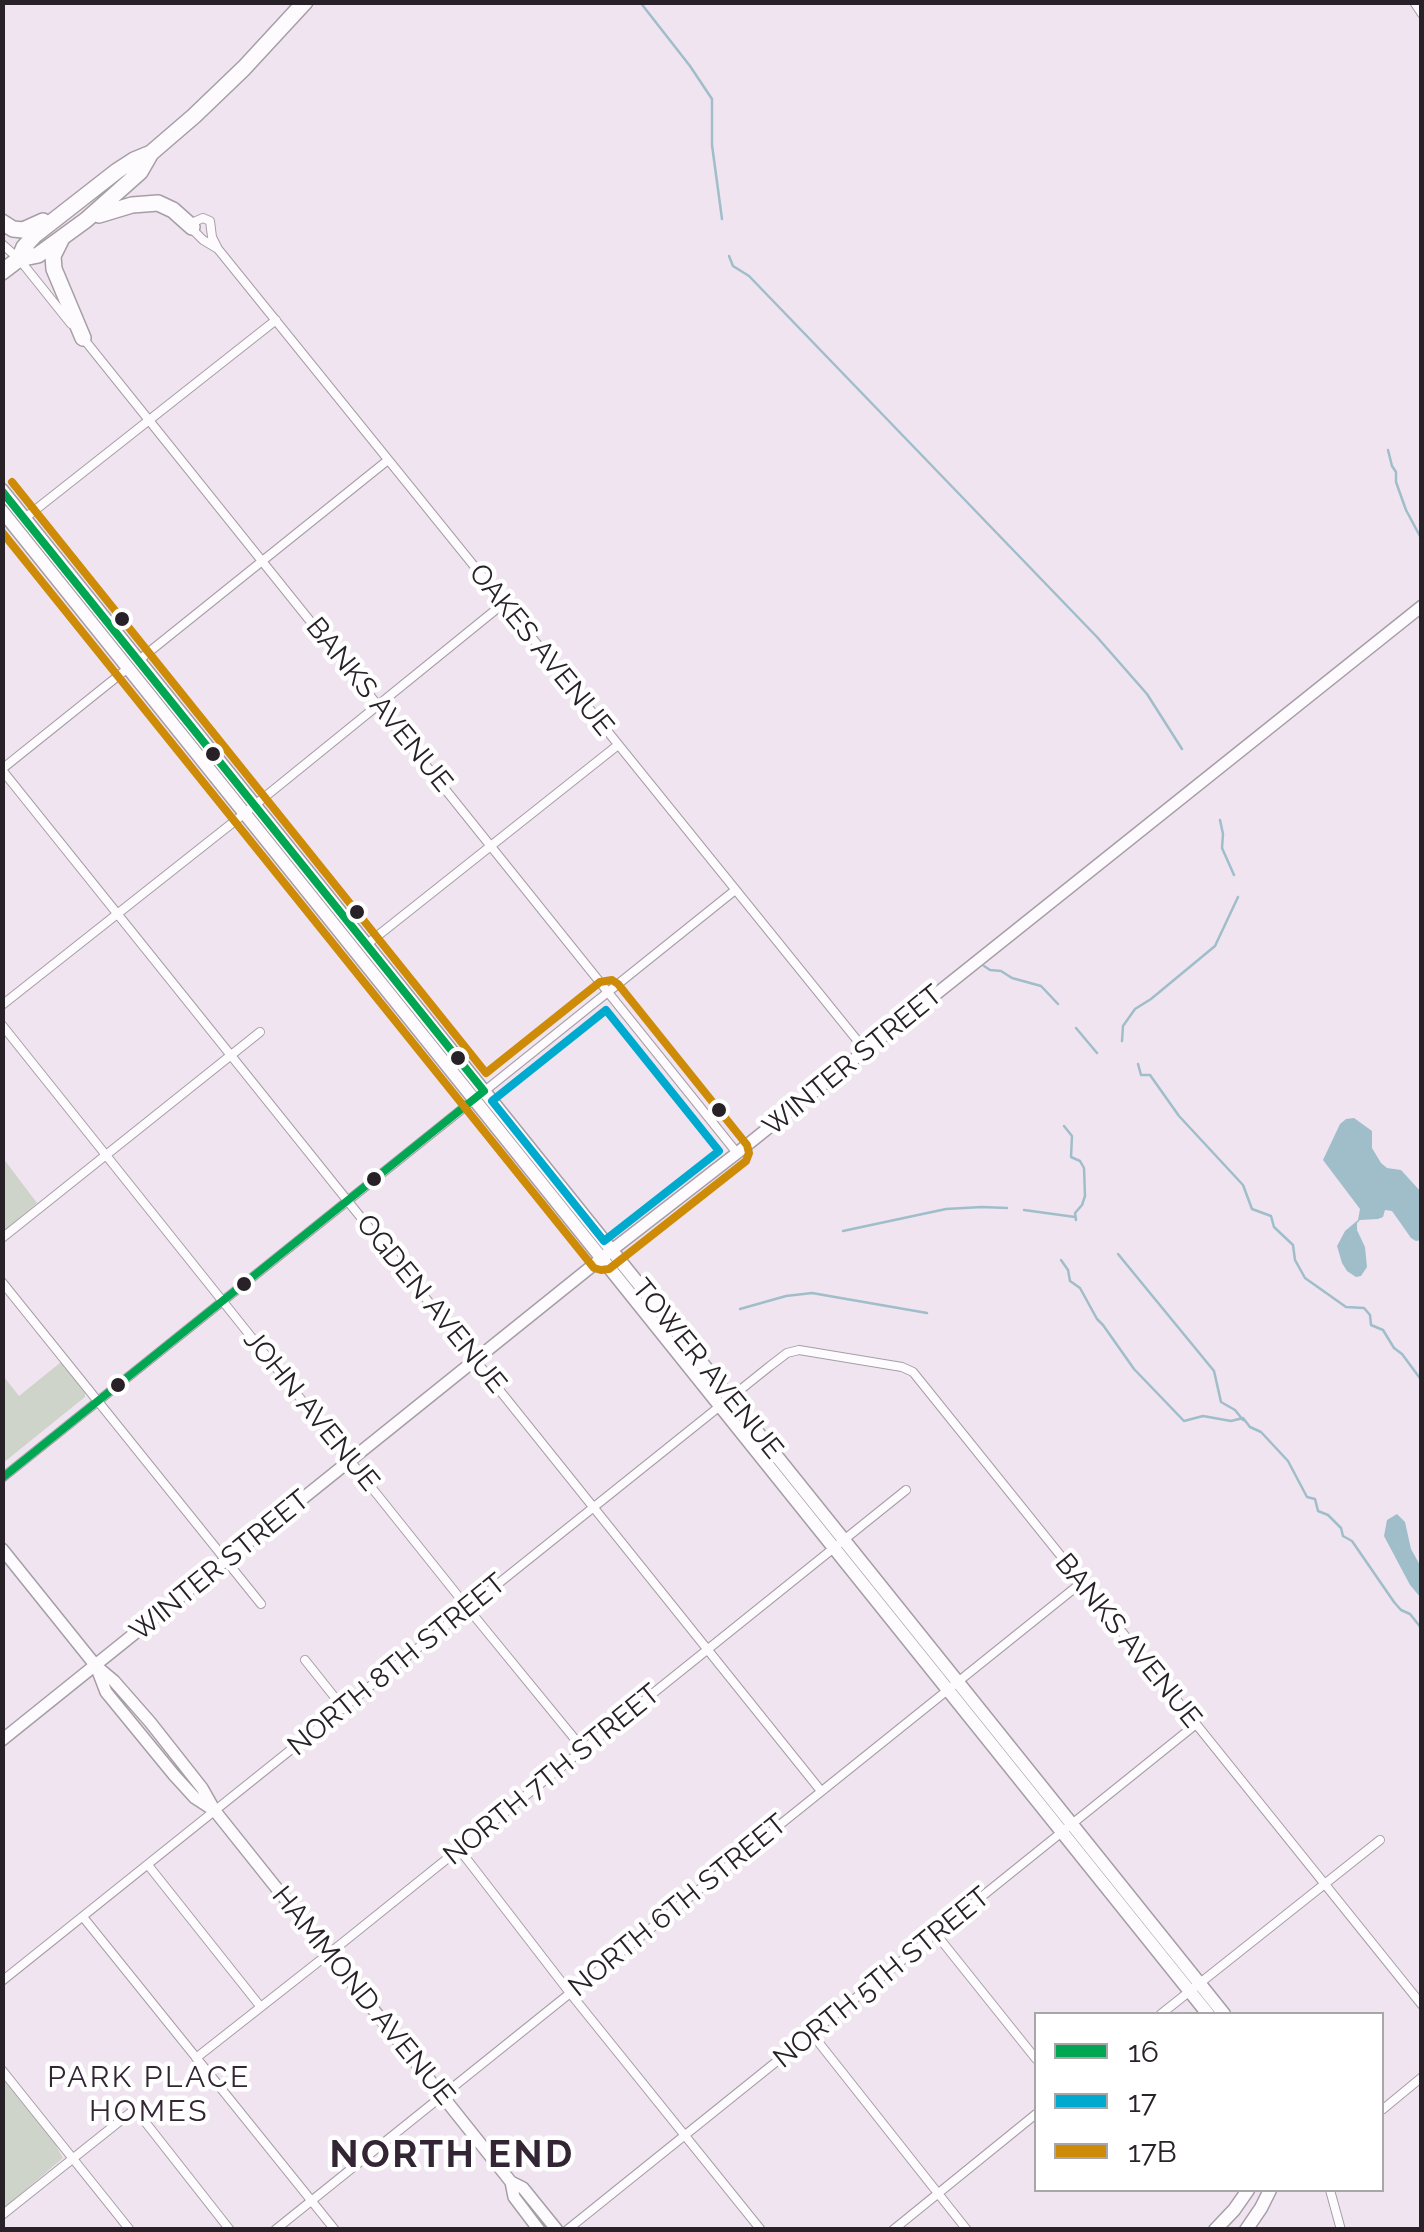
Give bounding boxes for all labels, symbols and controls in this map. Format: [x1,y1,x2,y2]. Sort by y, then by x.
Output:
street label: OAKES AVENUE [461,557,621,743]
unlabelled marker [112,609,132,629]
street label: BANKS AVENUE [299,611,459,799]
unlabelled marker [203,744,223,764]
unlabelled marker [347,902,367,922]
street label: WINTER STREET [757,978,949,1144]
unlabelled marker [448,1048,468,1068]
unlabelled marker [709,1100,729,1120]
unlabelled marker [364,1169,384,1189]
street label: OGDEN AVENUE [349,1208,513,1400]
street label: TOWER AVENUE [624,1272,790,1466]
unlabelled marker [234,1274,254,1294]
street label: JOHN AVENUE [236,1324,386,1498]
unlabelled marker [108,1375,128,1395]
street label: WINTER STREET [124,1483,316,1649]
street label: BANKS AVENUE [1048,1547,1208,1735]
street label: NORTH 8TH STREET [281,1567,513,1763]
street label: NORTH 7TH STREET [437,1677,667,1873]
street label: NORTH 6TH STREET [562,1808,794,2004]
street label: HAMMOND AVENUE [264,1880,462,2112]
street label: NORTH 5TH STREET [767,1880,997,2076]
legend [1034,2012,1384,2192]
text: 16 [1128,2034,1159,2069]
district label: PARK PLACE HOMES [47,2060,251,2130]
text: 17 [1128,2084,1157,2119]
district label: NORTH END [329,2133,575,2179]
text: 17B [1128,2134,1177,2169]

